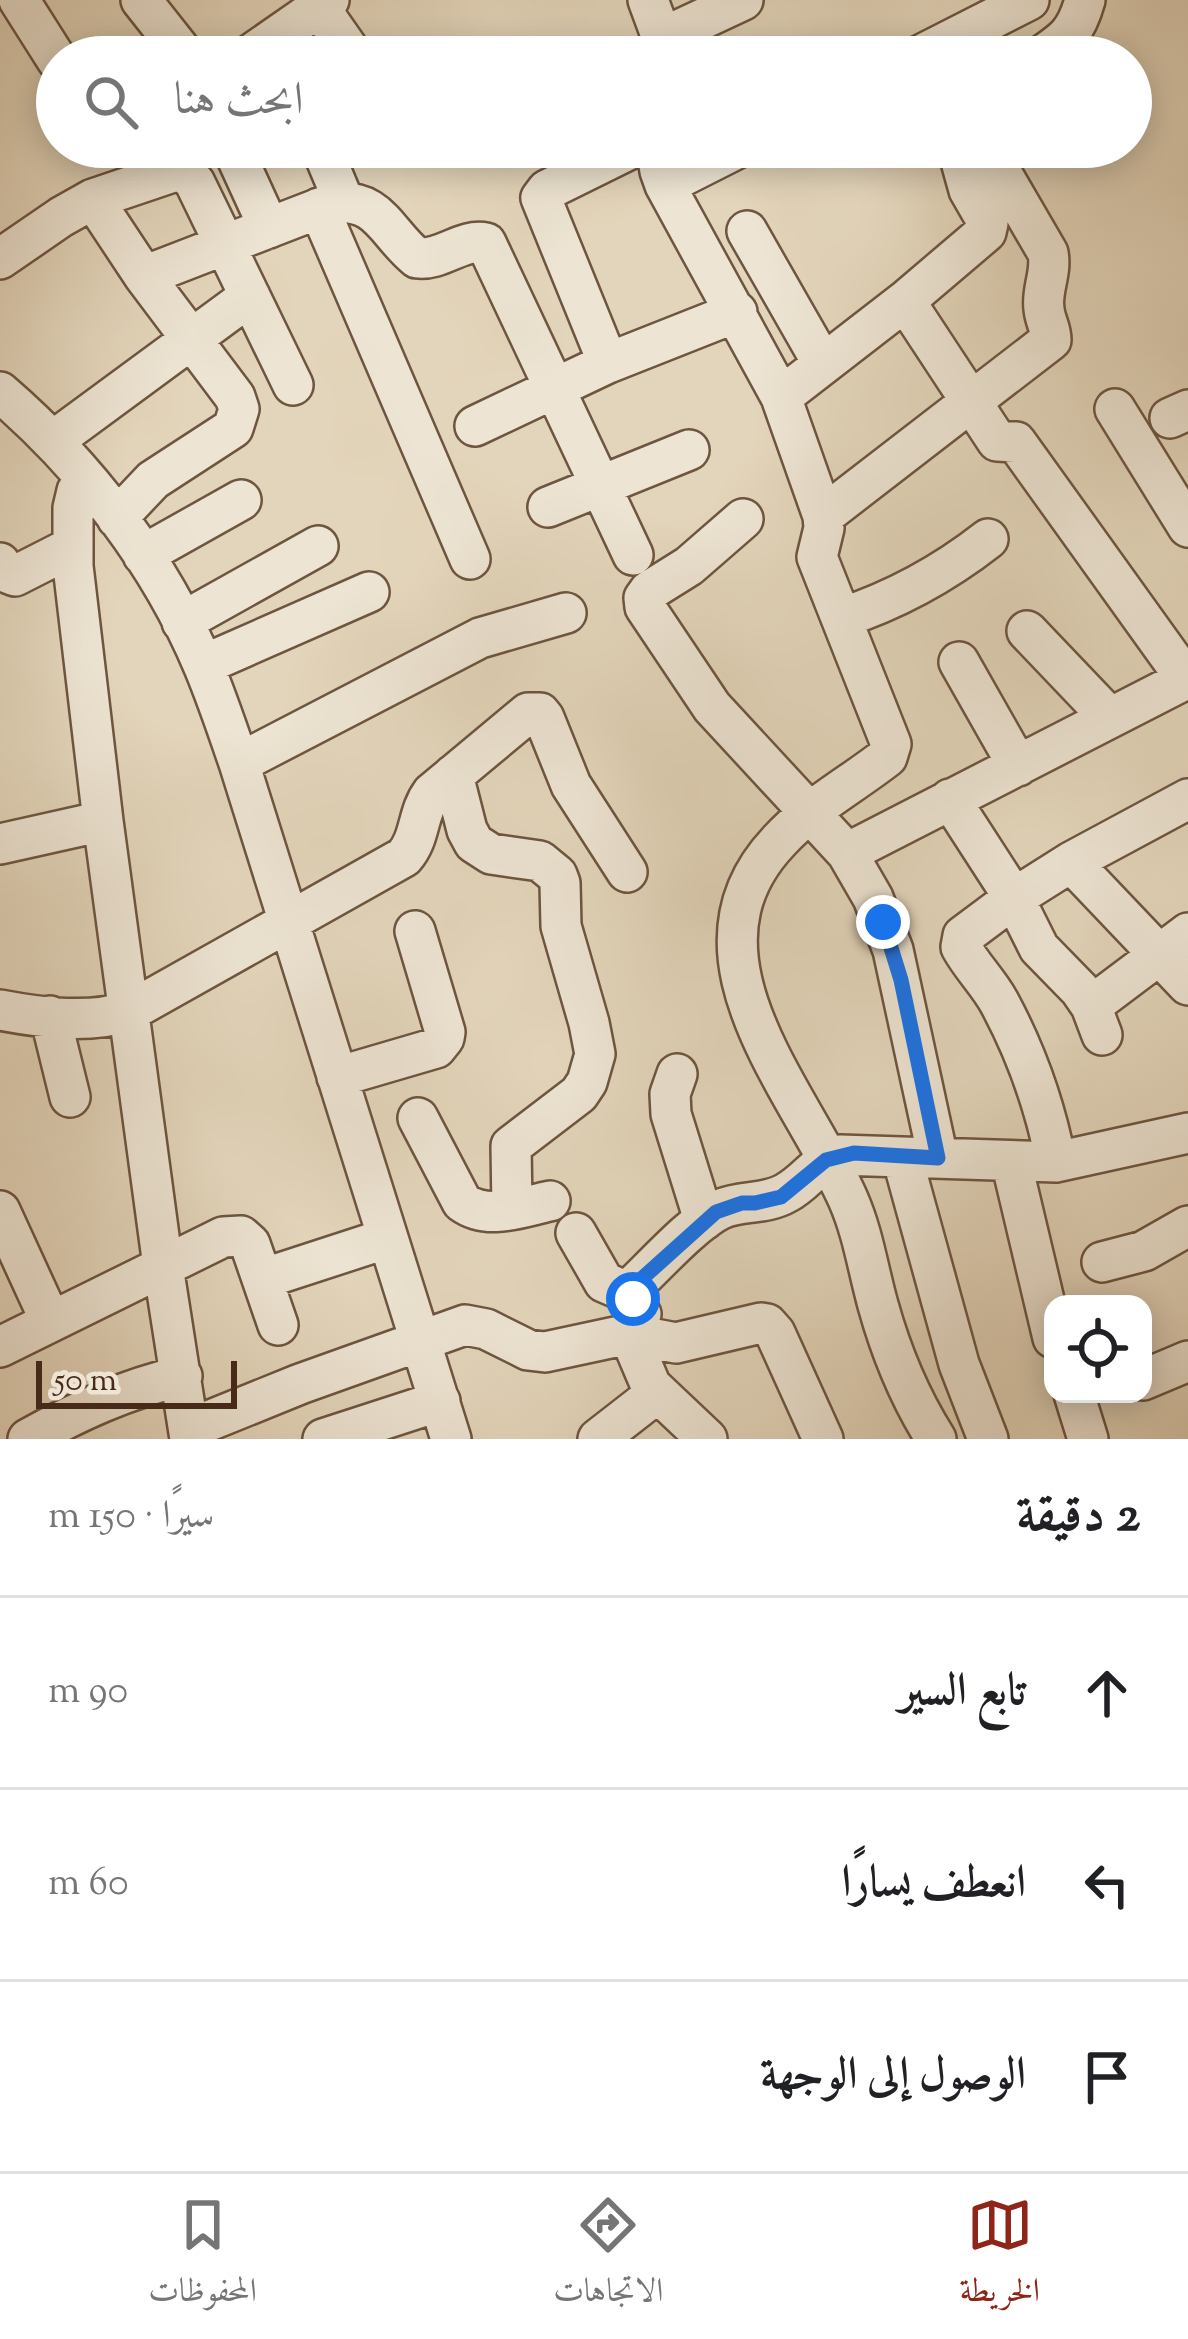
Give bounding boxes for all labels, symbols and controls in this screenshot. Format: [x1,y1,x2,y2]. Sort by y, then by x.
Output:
search box [36,36,1152,168]
icon: search [78,69,144,135]
text: ابحث هنا [174,70,304,135]
route end [856,895,910,949]
route start [606,1272,660,1326]
map controls [1044,1295,1152,1403]
button: locate [1044,1295,1152,1403]
scale bar [36,1355,237,1408]
text: 50 m [54,1358,117,1406]
text: 2 دقيقة [1016,1481,1140,1554]
text: سيرًا · 150 m [48,1490,214,1546]
icon: ahead [1074,1660,1140,1726]
text: تابع السير [899,1661,1026,1726]
text: 90 m [48,1665,128,1721]
icon: left [1074,1852,1140,1918]
text: انعطف يسارًا [842,1853,1026,1918]
text: 60 m [48,1857,129,1913]
icon: arrive [1074,2044,1140,2110]
text: الوصول إلى الوجهة [760,2045,1026,2110]
tab: المحفوظات [148,2192,257,2322]
tab: الاتجاهات [553,2192,663,2322]
tab: الخريطة [960,2192,1040,2322]

